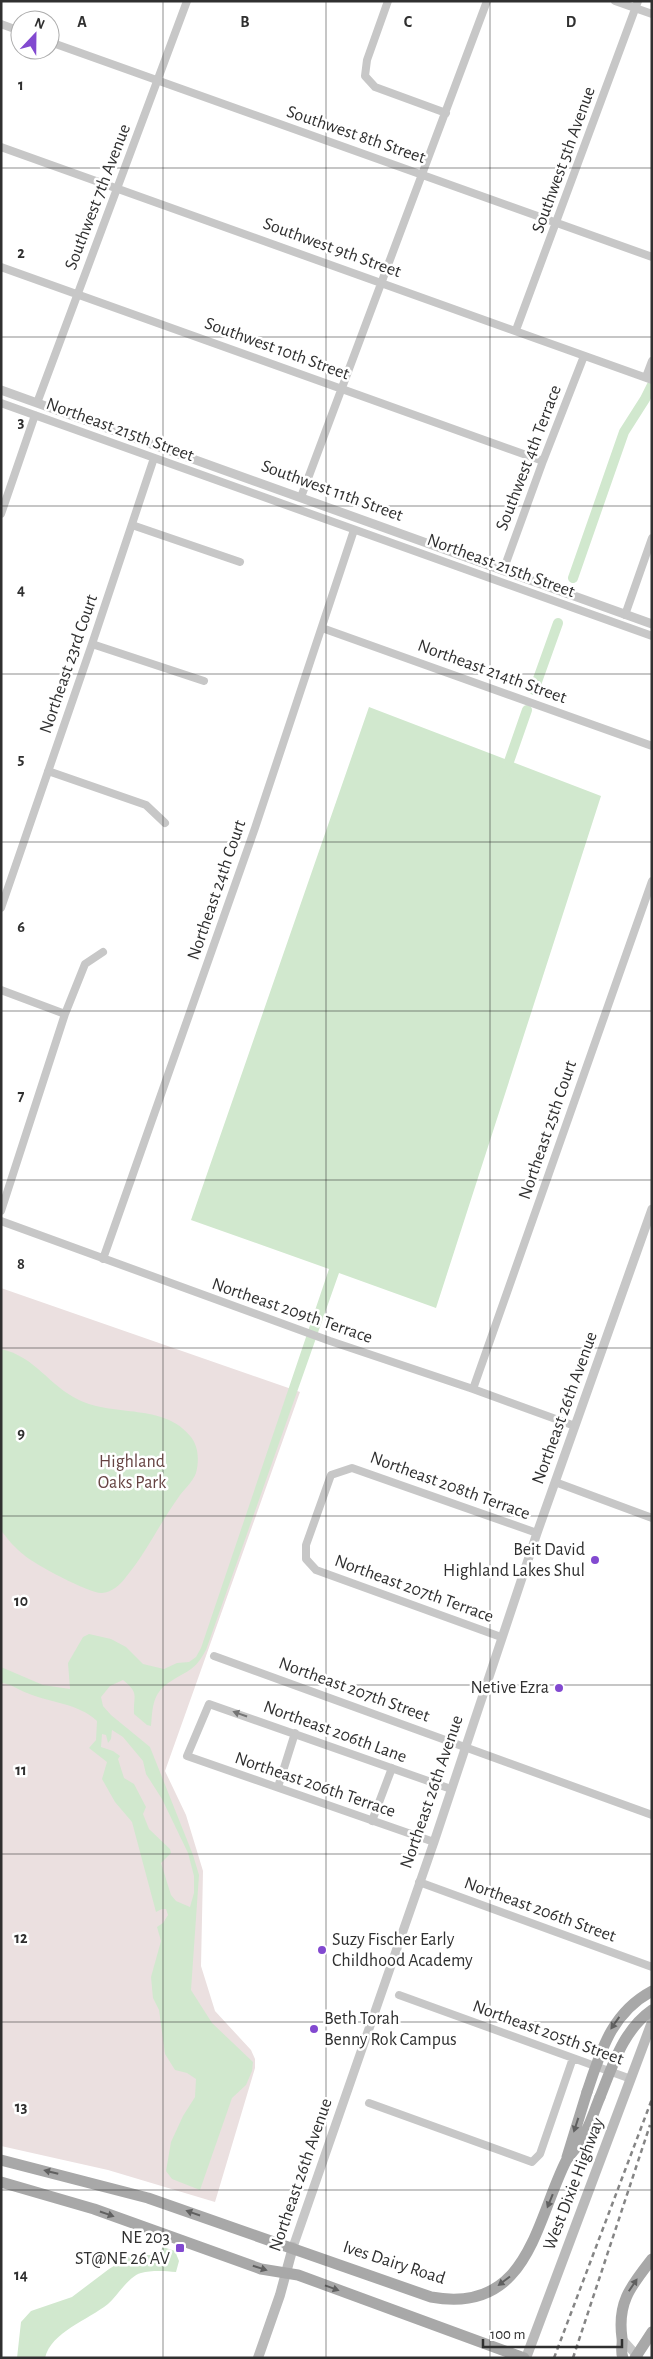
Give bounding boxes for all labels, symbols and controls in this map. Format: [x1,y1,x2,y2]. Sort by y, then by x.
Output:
north arrow [10,10,60,60]
text: A [77,14,87,30]
text: B [240,14,250,30]
text: C [404,14,413,30]
text: D [566,14,577,30]
text: N [32,16,47,32]
text: 1 [18,77,24,93]
street label: Southwest 5th Avenue [529,84,599,236]
street label: Southwest 8th Street [284,103,428,167]
street label: Southwest 7th Avenue [62,122,134,272]
street label: Southwest 9th Street [261,215,404,281]
text: 2 [17,245,25,261]
street label: Southwest 10th Street [202,314,352,384]
street label: Southwest 4th Terrace [493,383,565,533]
street label: Northeast 215th Street [44,395,197,465]
text: 3 [18,414,25,430]
street label: Southwest 11th Street [259,457,405,525]
street label: Northeast 215th Street [425,531,578,601]
text: 4 [17,582,25,598]
street label: Northeast 23rd Court [37,592,101,736]
street label: Northeast 214th Street [415,637,569,707]
text: 5 [18,751,25,767]
street label: Northeast 24th Court [185,817,249,962]
text: 6 [17,919,25,935]
street label: Northeast 25th Court [516,1058,580,1202]
text: 7 [18,1088,25,1104]
text: 8 [17,1256,25,1272]
street label: Northeast 209th Terrace [209,1275,375,1347]
street label: Northeast 26th Avenue [529,1329,601,1487]
text: 9 [17,1425,25,1441]
street label: Northeast 208th Terrace [368,1449,532,1523]
park label: Highland Oaks Park [98,1453,167,1492]
place label: Beit David Highland Lakes Shul [443,1541,585,1580]
street label: Northeast 207th Terrace [332,1552,496,1626]
marker: Beit David Highland Lakes Shul [589,1554,601,1566]
text: 10 [14,1593,28,1609]
street label: Northeast 207th Street [276,1654,432,1726]
place label: Netive Ezra [470,1679,549,1697]
marker: Netive Ezra [553,1682,565,1694]
street label: Northeast 206th Lane [261,1698,409,1766]
one-way arrow [232,1710,247,1718]
street label: Northeast 26th Avenue [397,1713,467,1871]
street label: Northeast 206th Terrace [232,1749,398,1821]
text: 11 [15,1762,27,1778]
street label: Northeast 206th Street [462,1874,619,1946]
text: 12 [14,1930,28,1946]
place label: Suzy Fischer Early Childhood Academy [332,1931,473,1970]
marker: Suzy Fischer Early Childhood Academy [316,1944,328,1956]
street label: Northeast 205th Street [470,1997,626,2069]
place label: Beth Torah Benny Rok Campus [324,2010,457,2049]
one-way arrow [611,2016,621,2029]
marker: Beth Torah Benny Rok Campus [308,2023,320,2035]
street label: Northeast 26th Avenue [266,2096,336,2254]
text: 13 [15,2099,27,2115]
street label: West Dixie Highway [540,2115,608,2253]
one-way arrow [571,2118,579,2133]
one-way arrow [43,2168,58,2176]
one-way arrow [546,2194,554,2208]
one-way arrow [185,2209,200,2216]
one-way arrow [100,2210,115,2218]
place label: NE 203 ST@NE 26 AV [75,2229,171,2268]
street label: Ives Dairy Road [341,2238,447,2288]
marker: NE 203 ST@NE 26 AV [174,2242,186,2254]
one-way arrow [253,2264,268,2272]
text: 14 [14,2267,28,2283]
one-way arrow [497,2276,511,2286]
one-way arrow [628,2278,638,2292]
one-way arrow [324,2285,339,2292]
scale bar [483,2316,622,2348]
text: 100 m [490,2327,525,2342]

